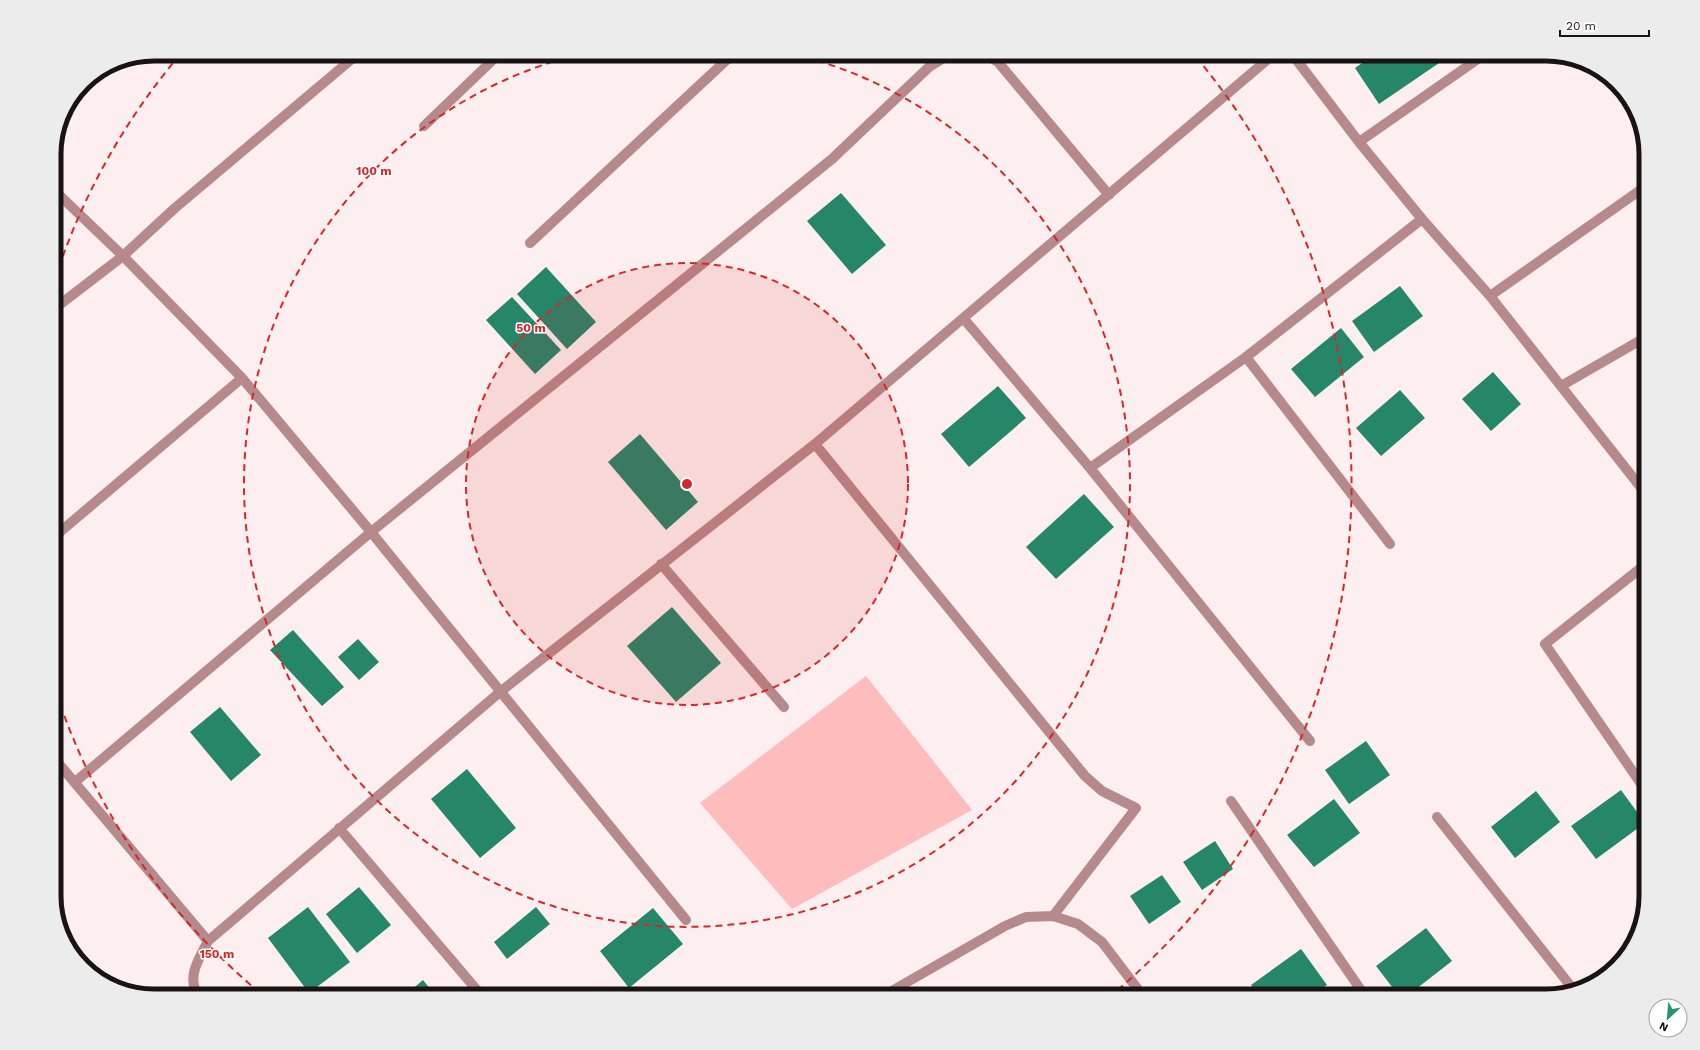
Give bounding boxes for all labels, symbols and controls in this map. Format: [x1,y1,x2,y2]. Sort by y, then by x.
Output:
scale bar [1560,12,1649,38]
text: 20 m [1566,19,1596,33]
text: 100 m [356,164,392,178]
text: 50 m [516,321,546,335]
centre of rings [680,477,694,491]
text: 150 m [200,947,234,961]
north arrow [1648,998,1688,1038]
text: N [1657,1019,1670,1034]

